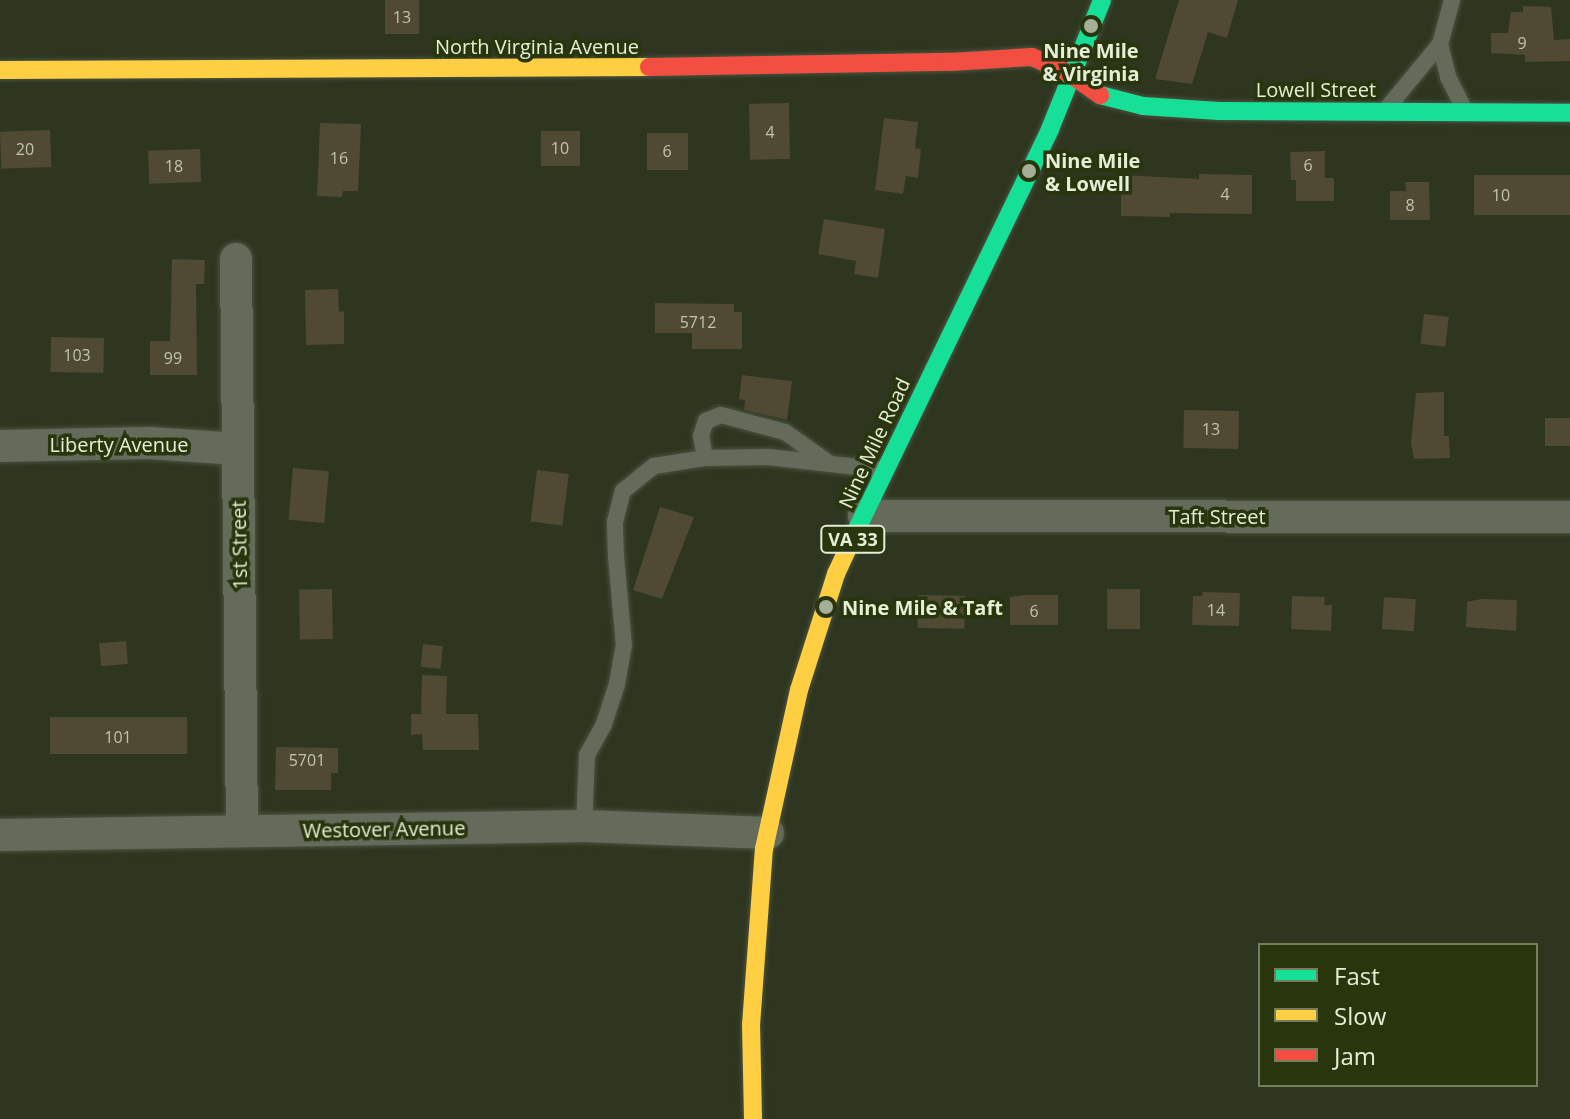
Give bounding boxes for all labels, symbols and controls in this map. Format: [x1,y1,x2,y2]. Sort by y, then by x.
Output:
house number: 13 [393,7,411,27]
marker: Nine Mile & Virginia [1082,17,1100,35]
house number: 9 [1517,33,1527,53]
street label: North Virginia Avenue [435,34,639,58]
place label: Nine Mile & Virginia [1042,38,1140,85]
street label: Lowell Street [1256,77,1376,101]
house number: 4 [765,122,775,142]
house number: 10 [551,138,569,158]
house number: 20 [16,139,34,159]
house number: 6 [662,141,672,161]
house number: 16 [330,148,348,168]
place label: Nine Mile & Lowell [1045,148,1140,195]
house number: 6 [1303,155,1313,175]
house number: 18 [165,156,183,176]
marker: Nine Mile & Lowell [1020,162,1038,180]
house number: 4 [1220,184,1230,204]
house number: 10 [1492,185,1510,205]
house number: 8 [1405,195,1415,215]
house number: 5712 [680,312,716,332]
house number: 103 [63,345,91,365]
house number: 99 [164,348,182,368]
street label: Nine Mile Road [833,374,915,512]
house number: 13 [1202,419,1220,439]
street label: Liberty Avenue [49,432,189,456]
street label: 1st Street [226,500,252,590]
street label: Taft Street [1168,504,1266,528]
road number: VA 33 [819,525,887,553]
place label: Nine Mile & Taft [842,595,1003,619]
marker: Nine Mile & Taft [817,598,835,616]
house number: 14 [1207,600,1225,620]
house number: 6 [1029,601,1039,621]
house number: 101 [104,727,132,747]
house number: 5701 [289,750,325,770]
street label: Westover Avenue [302,816,466,842]
legend [1258,943,1538,1087]
text: Fast [1334,959,1380,992]
text: Slow [1334,999,1386,1032]
text: Jam [1334,1039,1376,1072]

